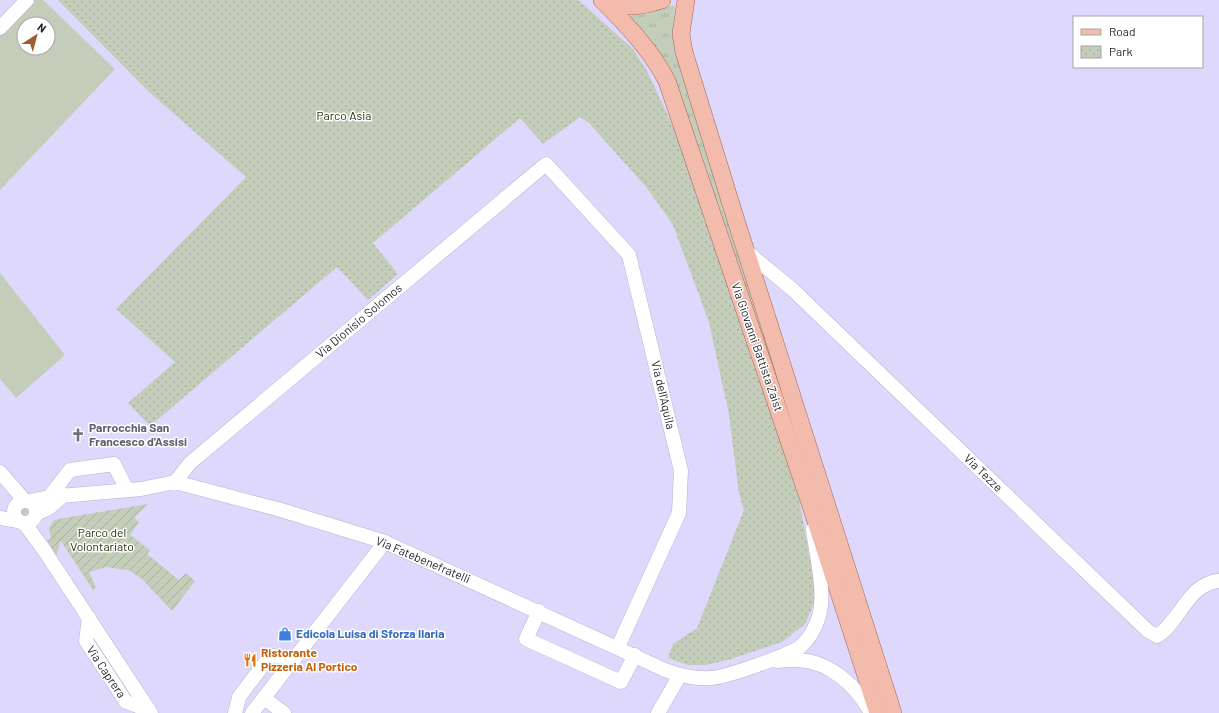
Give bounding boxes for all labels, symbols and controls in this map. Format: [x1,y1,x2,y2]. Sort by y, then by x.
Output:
north arrow [16,16,56,56]
legend [1073,16,1203,68]
text: N [35,20,49,35]
text: Road [1109,24,1136,38]
text: Park [1109,44,1133,58]
park label: Parco Asia [317,108,371,122]
street label: Via Dionisio Solomos [312,280,404,360]
street label: Via Giovanni Battista Zaist [729,280,787,413]
street label: Via dell'Aquila [649,359,679,430]
place label: Parrocchia San Francesco d'Assisi [89,420,187,448]
church icon: Parrocchia San Francesco d'Assisi [70,427,86,443]
street label: Via Tezze [962,451,1006,494]
park label: Parco del Volontariato [70,525,134,553]
street label: Via Fatebenefratelli [374,533,473,585]
shop icon: Edicola Luisa di Sforza Ilaria [277,626,293,642]
place label: Edicola Luisa di Sforza Ilaria [296,626,445,640]
street label: Via Caprera [84,643,129,700]
place label: Ristorante Pizzeria Al Portico [261,645,358,673]
restaurant icon: Ristorante Pizzeria Al Portico [242,652,258,668]

